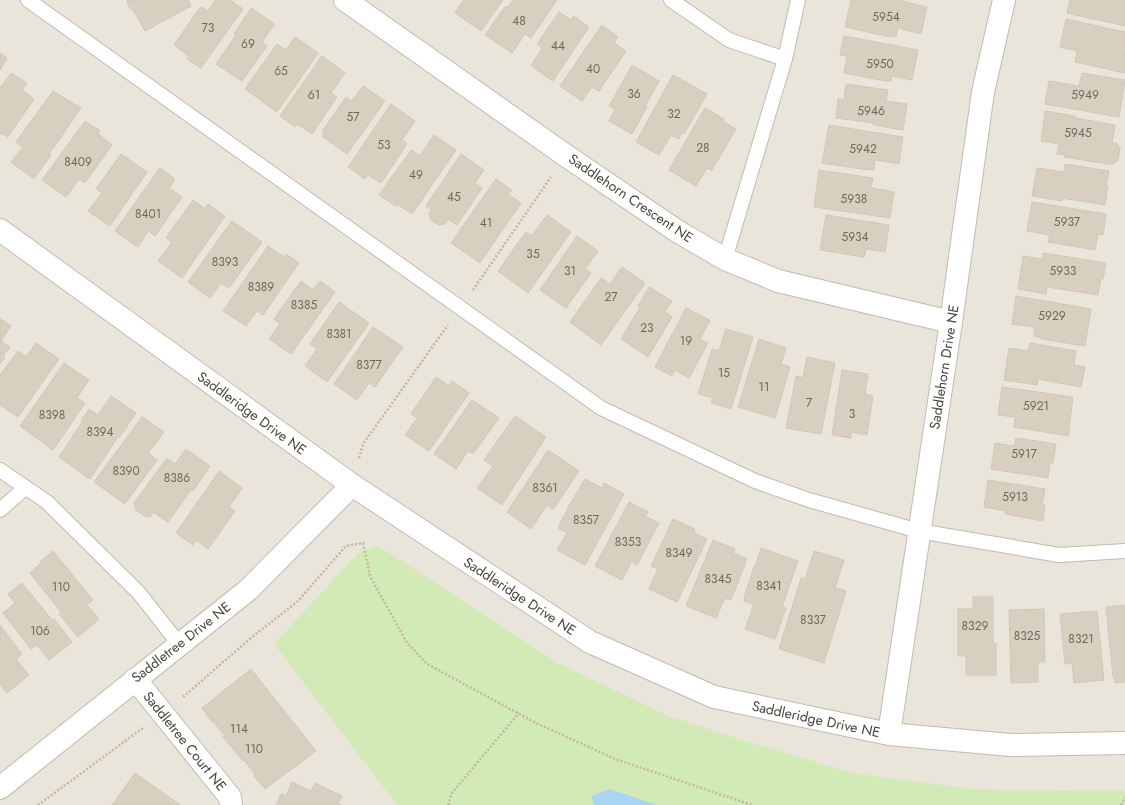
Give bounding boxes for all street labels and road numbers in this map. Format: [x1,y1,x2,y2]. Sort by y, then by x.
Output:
street label: Saddlehorn Crescent NE [565,149,697,247]
street label: Saddlehorn Drive NE [924,303,964,431]
street label: Saddleridge Drive NE [193,367,311,459]
street label: Saddleridge Drive NE [460,552,580,640]
street label: Saddletree Drive NE [127,597,235,687]
street label: Saddletree Court NE [139,687,231,795]
street label: Saddleridge Drive NE [750,696,882,742]

